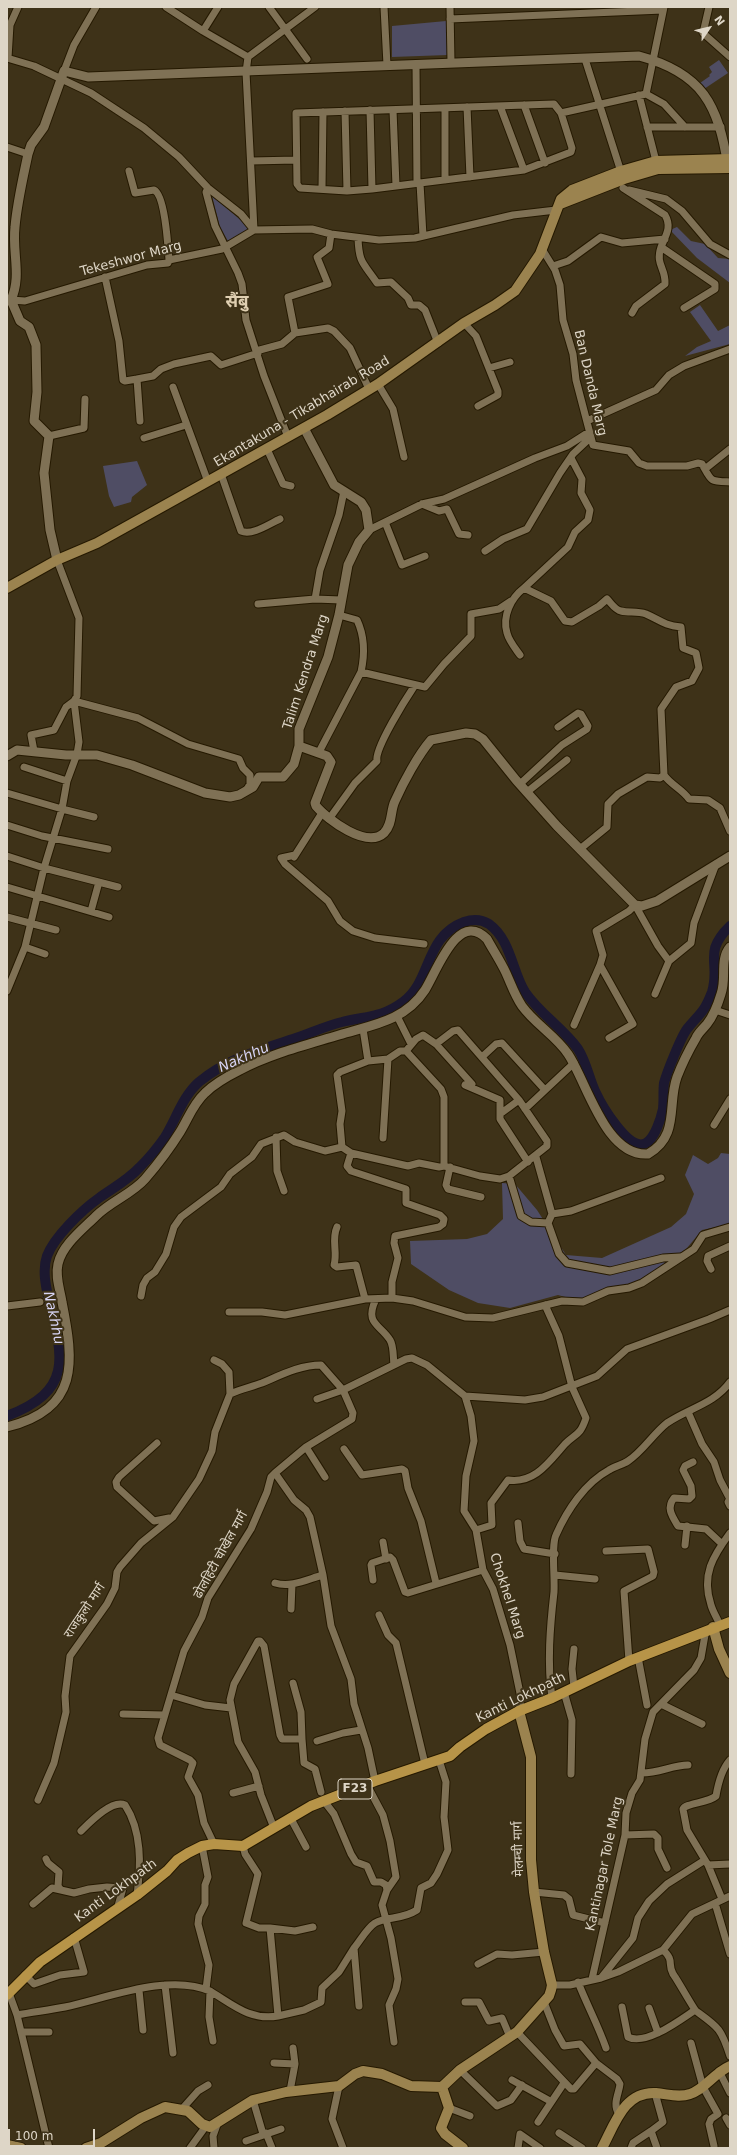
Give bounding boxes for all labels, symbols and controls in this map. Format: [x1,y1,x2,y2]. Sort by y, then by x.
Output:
north arrow [689,8,729,48]
text: N [711,13,727,28]
street label: Tekeshwor Marg [79,238,183,280]
district label: सैंबु [225,293,249,313]
street label: Ban Danda Marg [570,328,610,438]
street label: Ekantakuna - Tikabhairab Road [211,353,393,471]
street label: Talim Kendra Marg [280,612,332,732]
water label: Nakhhu [216,1039,272,1077]
water label: Nakhhu [39,1290,67,1346]
street label: ढोलहिटी चोखेल मार्ग [191,1509,251,1601]
street label: Chokhel Marg [486,1551,528,1641]
street label: राजकुलो मार्ग [61,1580,109,1642]
street label: Kanti Lokhpath [474,1670,568,1726]
road number: F23 [338,1779,372,1799]
street label: Kantinagar Tole Marg [583,1795,627,1933]
street label: मेलम्ची मार्ग [510,1821,528,1877]
street label: Kanti Lokhpath [72,1856,160,1926]
scale bar [10,2121,97,2147]
text: 100 m [15,2129,53,2143]

